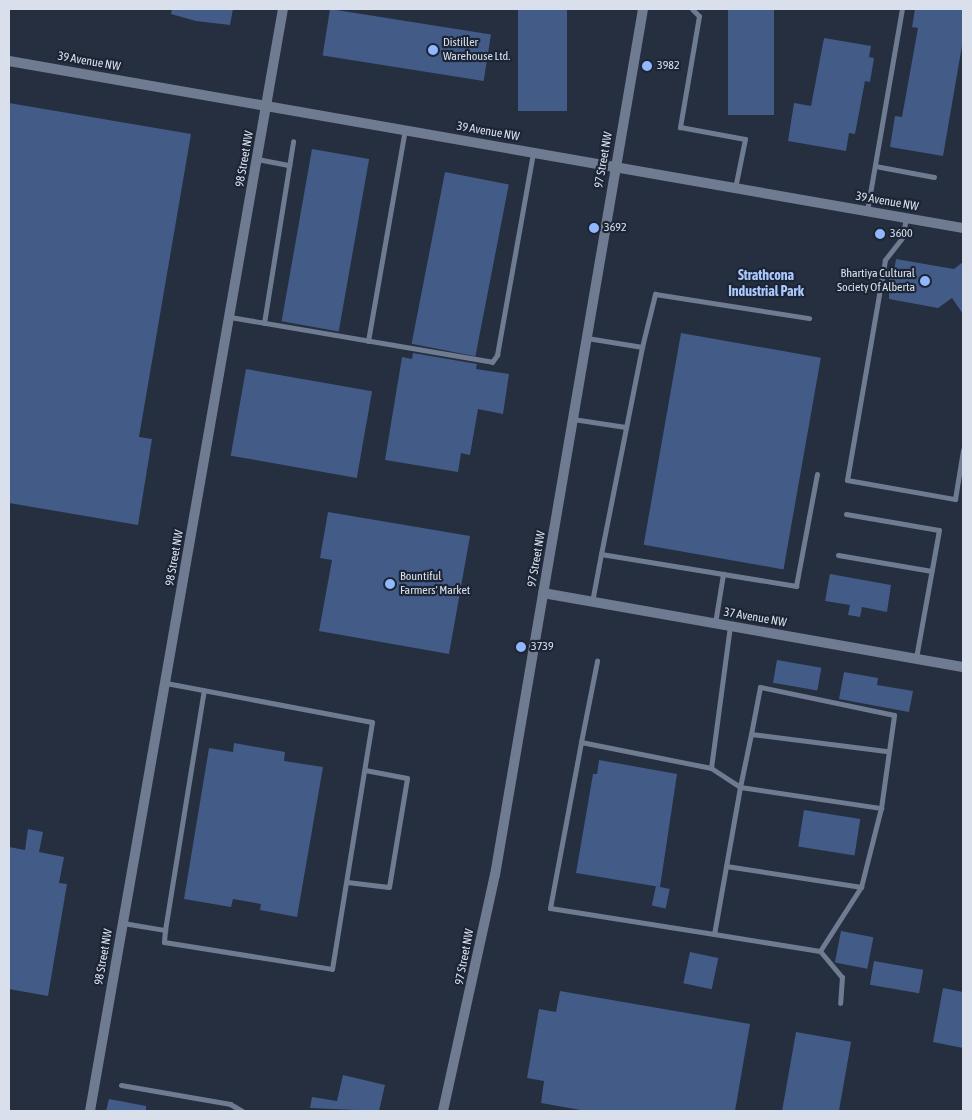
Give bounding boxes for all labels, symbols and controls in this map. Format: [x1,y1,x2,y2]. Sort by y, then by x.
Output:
place label: Distiller Warehouse Ltd. [443,36,510,64]
marker: Distiller Warehouse Ltd. [427,44,439,56]
street label: 39 Avenue NW [56,49,122,75]
place label: 3982 [657,59,680,73]
marker: 3982 [641,60,653,72]
street label: 39 Avenue NW [455,119,521,145]
street label: 98 Street NW [233,130,257,188]
street label: 97 Street NW [592,131,616,189]
street label: 39 Avenue NW [854,189,920,215]
place label: 3692 [604,221,627,235]
marker: 3692 [588,222,600,234]
place label: 3600 [890,227,913,241]
marker: 3600 [874,228,886,240]
district label: Strathcona Industrial Park [728,267,804,300]
place label: Bhartiya Cultural Society Of Alberta [837,267,915,295]
marker: Bhartiya Cultural Society Of Alberta [919,275,931,287]
street label: 98 Street NW [163,529,187,587]
street label: 97 Street NW [525,530,549,588]
place label: Bountiful Farmers' Market [400,570,470,598]
marker: Bountiful Farmers' Market [384,578,396,590]
street label: 37 Avenue NW [722,605,788,631]
place label: 3739 [531,640,554,654]
marker: 3739 [515,641,527,653]
street label: 98 Street NW [92,928,116,986]
street label: 97 Street NW [453,928,477,986]

